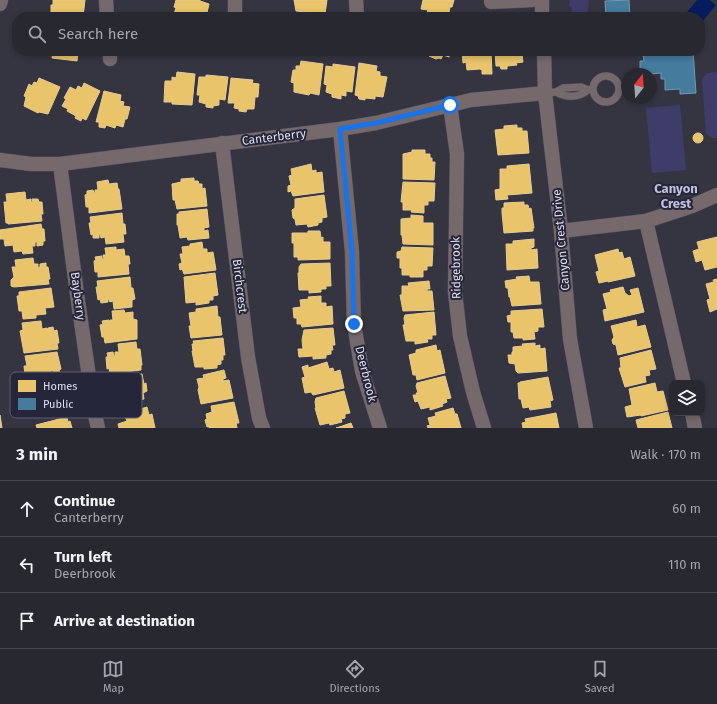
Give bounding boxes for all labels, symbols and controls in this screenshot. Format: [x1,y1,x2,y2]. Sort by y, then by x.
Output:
search box [12,12,705,56]
icon: search [26,23,48,45]
text: Search here [58,25,138,43]
north arrow [621,68,657,104]
route start [441,96,459,114]
street label: Canterberry [241,126,307,148]
district label: Canyon Crest [654,181,698,211]
street label: Canyon Crest Drive [550,189,572,291]
street label: Ridgebrook [448,236,464,299]
street label: Birchcrest [230,258,250,314]
street label: Bayberry [68,271,88,321]
route end [345,315,363,333]
street label: Deerbrook [352,345,380,404]
legend [10,372,142,418]
text: Homes [43,380,77,393]
map controls [669,380,705,416]
button: layers [669,380,705,416]
text: Public [43,398,74,411]
text: 3 min [16,444,58,465]
text: Walk · 170 m [630,447,701,462]
text: Continue [54,492,115,510]
icon: ahead [16,498,38,520]
text: 60 m [672,501,701,516]
text: Canterberry [54,510,124,525]
text: Turn left [54,548,112,566]
icon: left [16,554,38,576]
text: 110 m [668,557,701,572]
text: Deerbrook [54,566,116,581]
icon: arrive [16,610,38,632]
text: Arrive at destination [54,612,195,630]
tab: Map [102,658,124,695]
tab: Directions [329,658,380,695]
tab: Saved [585,658,615,695]

